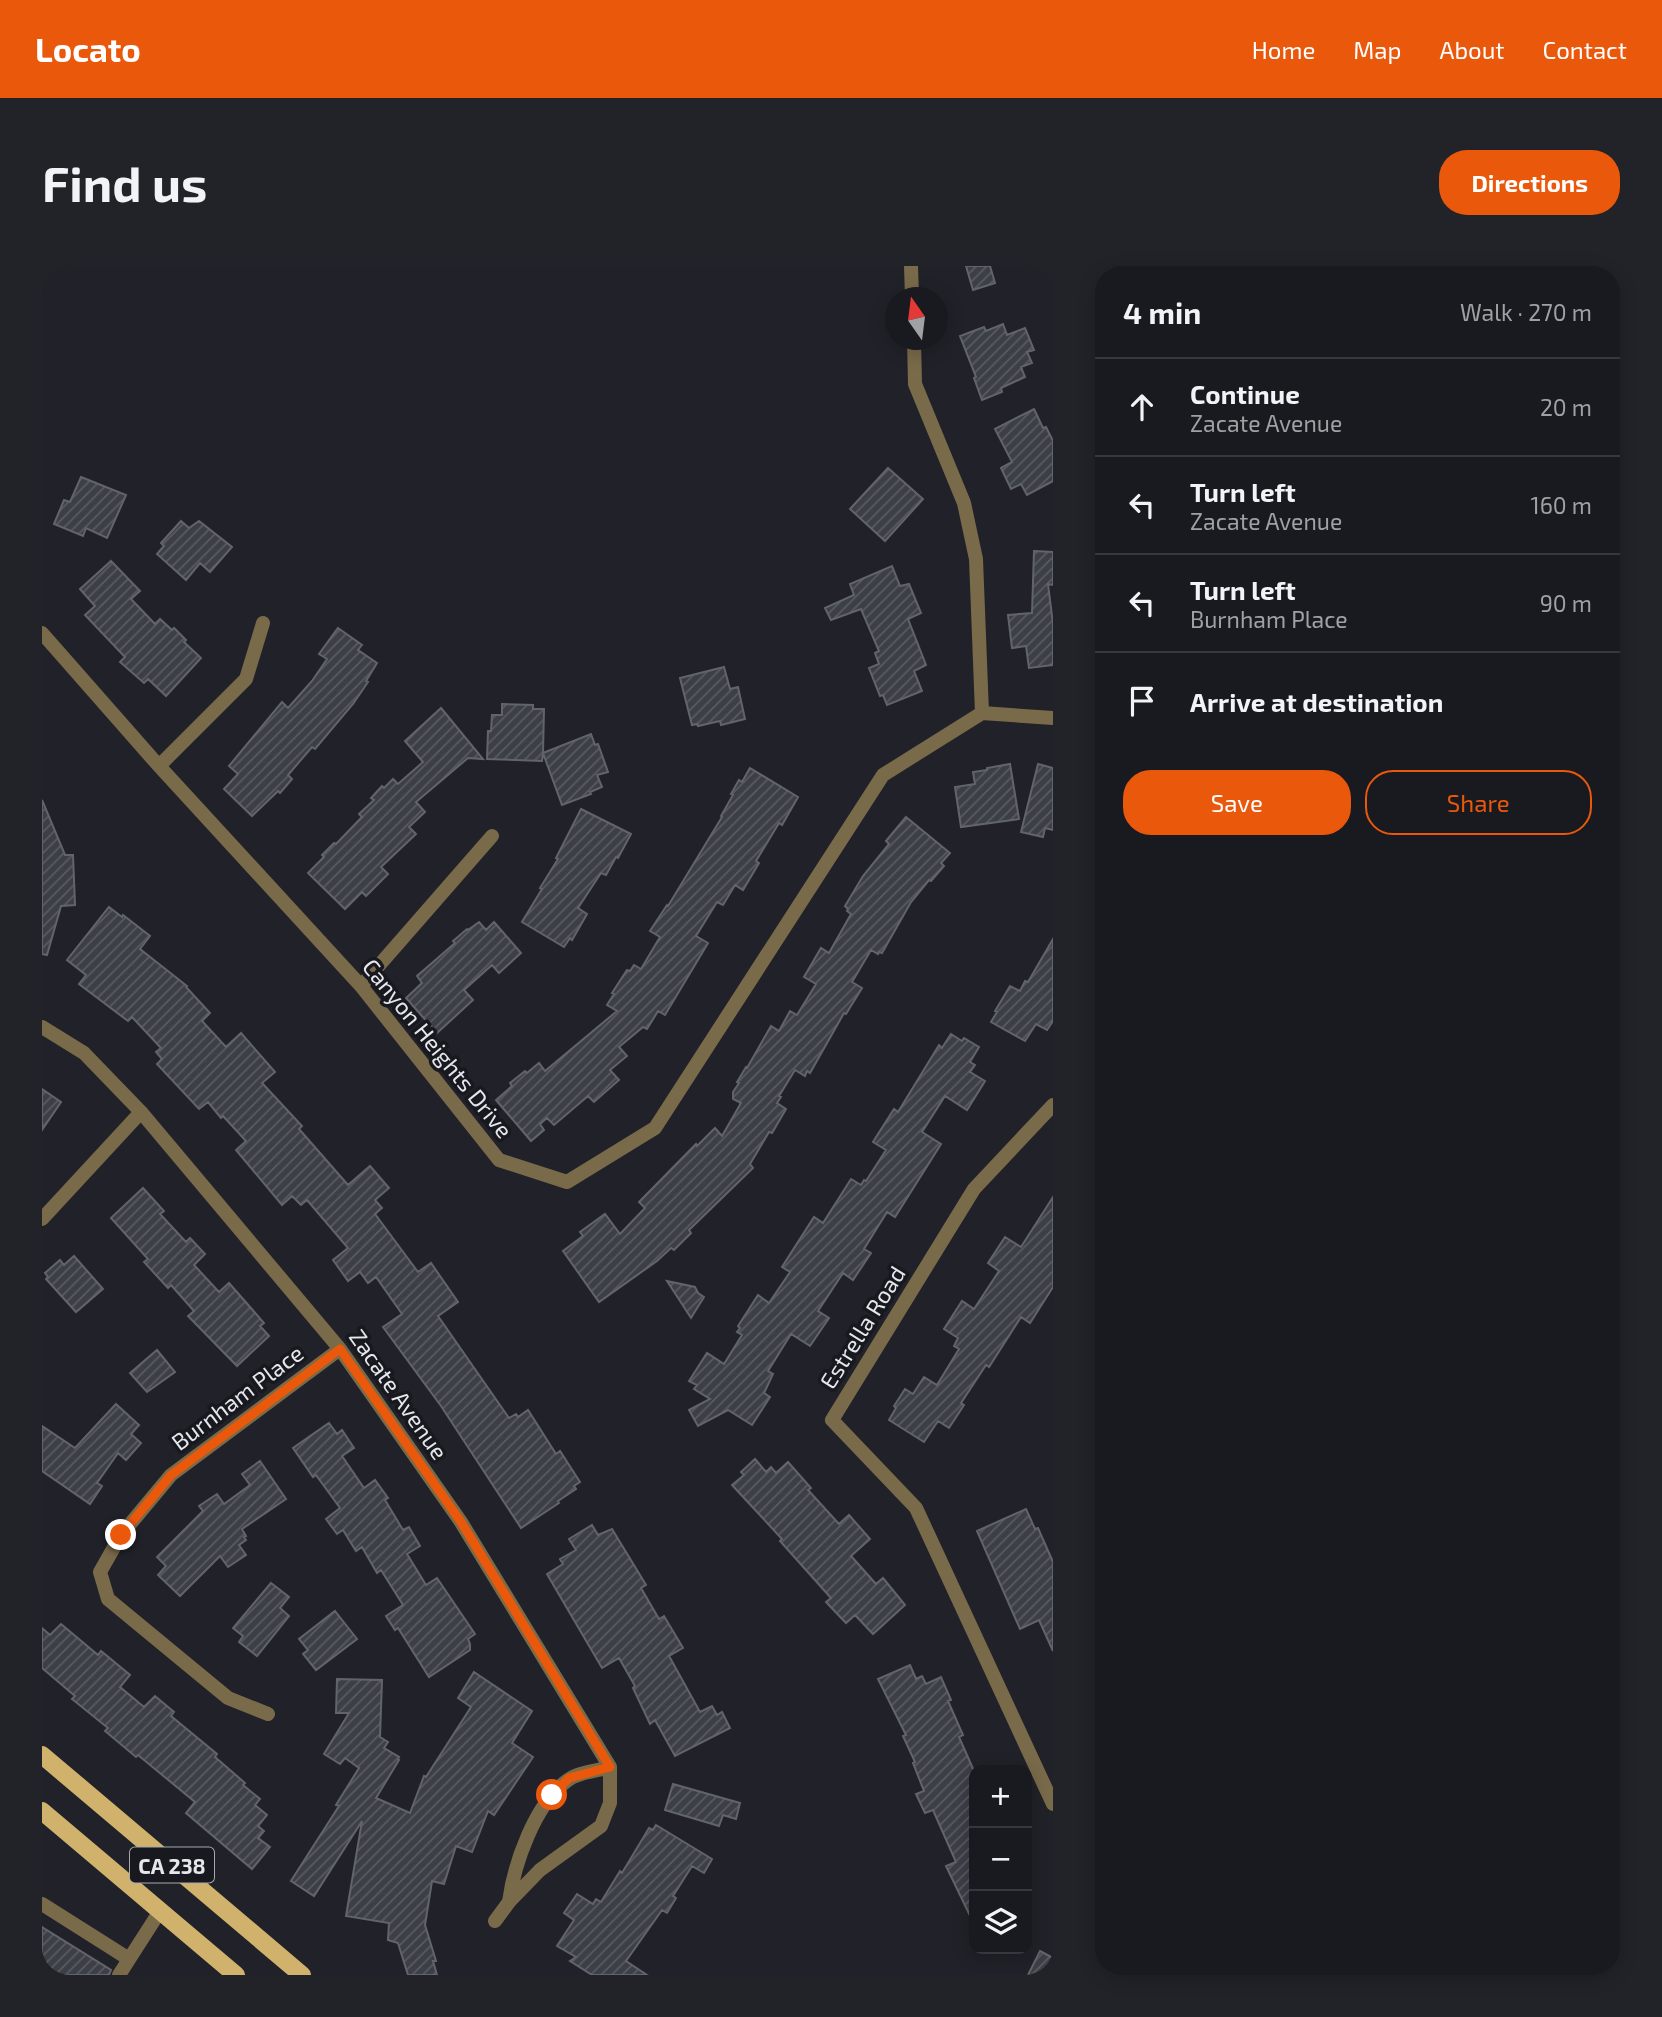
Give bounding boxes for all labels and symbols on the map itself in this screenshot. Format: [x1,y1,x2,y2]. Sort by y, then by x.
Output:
north arrow [885,287,948,350]
street label: Canyon Heights Drive [357,953,519,1143]
street label: Estrella Road [813,1261,911,1393]
street label: Zacate Avenue [344,1324,454,1464]
street label: Burnham Place [166,1338,308,1456]
route end [105,1519,136,1550]
route start [536,1779,567,1810]
road number: CA 238 [130,1848,214,1882]

